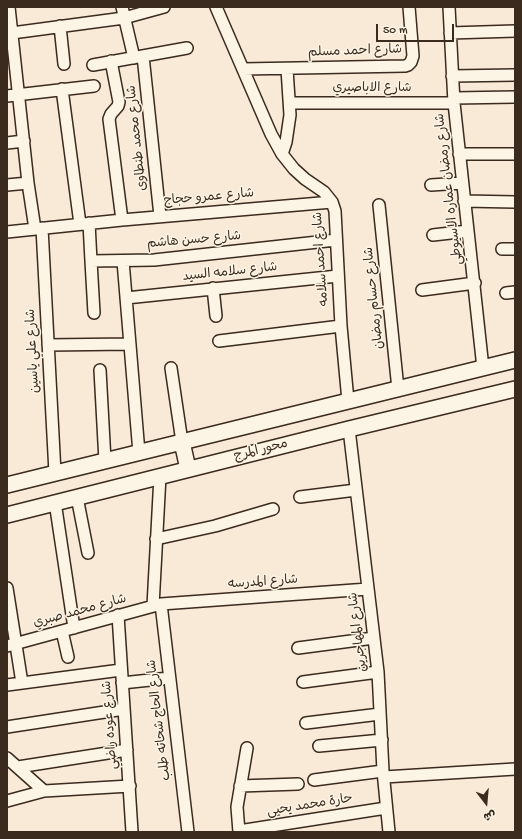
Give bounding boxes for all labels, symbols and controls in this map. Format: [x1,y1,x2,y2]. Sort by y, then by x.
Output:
scale bar [378,16,456,42]
text: 50 m [383,24,408,38]
street label: شارع احمد مسلم [308,43,402,61]
street label: شارع الاباصيري [332,81,412,97]
street label: شارع محمد طنطاوى [125,84,151,192]
street label: شارع رمضان عماره الاسيوطي [433,112,467,266]
street label: شارع عمرو حجاج [163,186,255,210]
street label: شارع احمد سلامه [311,211,333,307]
street label: شارع حسن هاشم [146,229,242,253]
street label: شارع حسام رمضان [362,246,388,350]
street label: شارع سلامه السيد [182,260,278,286]
street label: شارع علي ياسين [24,308,44,394]
street label: محور المرج [232,437,290,465]
street label: شارع المدرسه [228,573,298,593]
street label: شارع المهاجرين [346,591,372,673]
street label: شارع محمد صبري [32,592,128,632]
street label: شارع الحاج شحاته طلب [145,659,175,781]
street label: شارع عوده راضي [100,680,122,770]
north arrow [466,783,506,823]
street label: حارة محمد يحيى [266,792,354,820]
text: ش [482,807,497,822]

